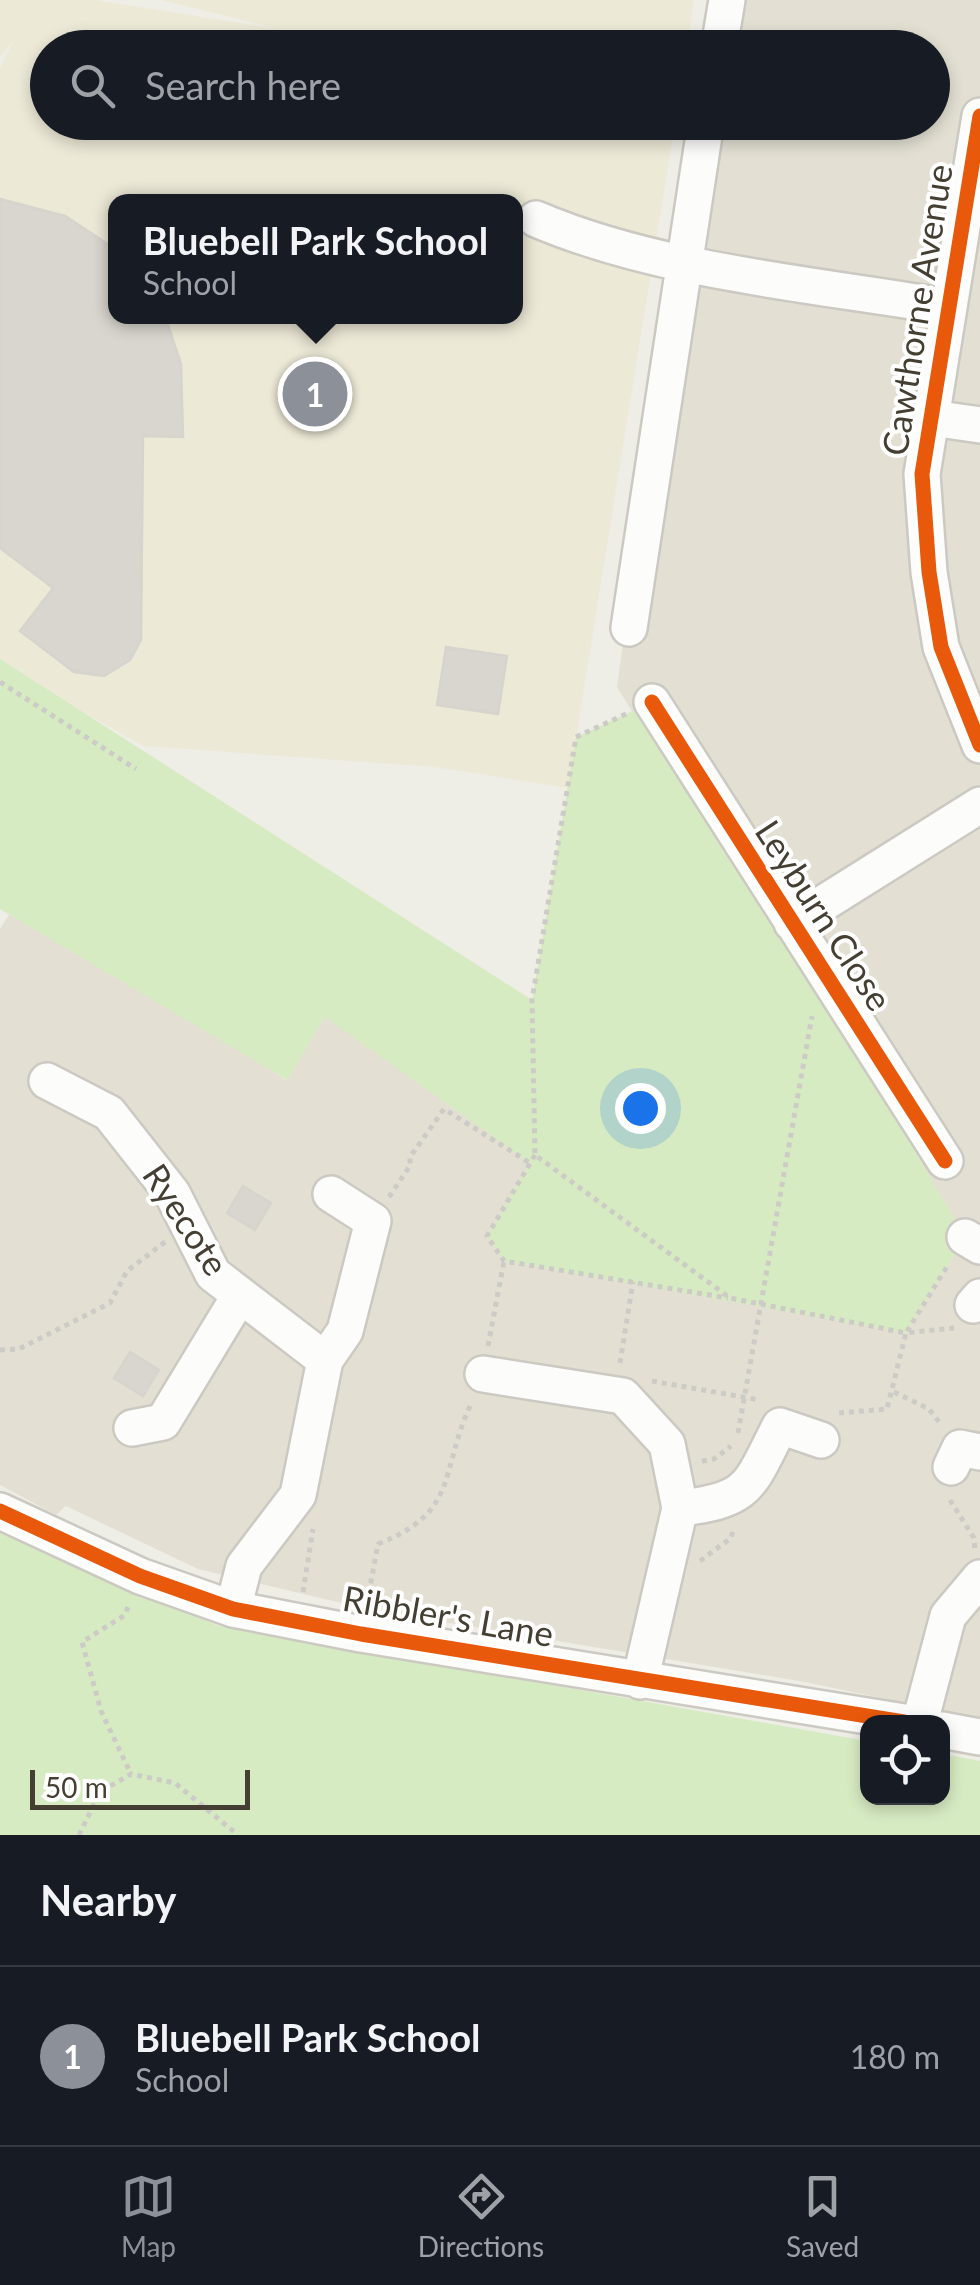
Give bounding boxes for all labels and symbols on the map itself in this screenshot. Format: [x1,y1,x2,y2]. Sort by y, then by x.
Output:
street label: Cawthorne Avenue [872,161,960,458]
pin: 1 [282,356,348,432]
street label: Leyburn Close [748,812,902,1018]
your location [615,1083,666,1134]
street label: Ryecote [135,1155,238,1282]
street label: Ribbler's Lane [340,1576,557,1654]
scale bar [30,1765,250,1810]

